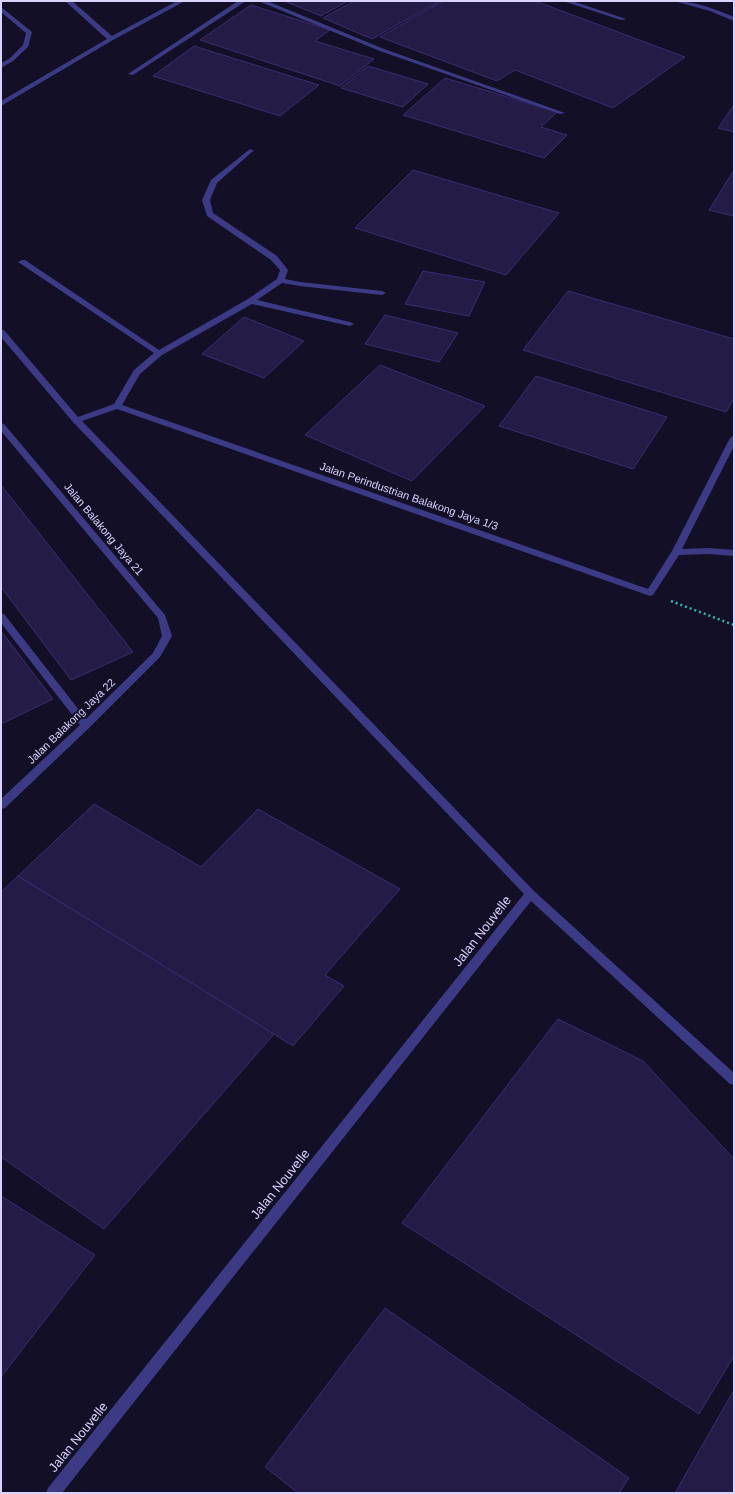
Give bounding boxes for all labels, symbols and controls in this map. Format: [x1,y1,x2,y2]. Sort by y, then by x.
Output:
street label: Jalan Perindustrian Balakong Jaya 1/3 [318,460,500,532]
street label: Jalan Balakong Jaya 21 [62,480,146,578]
street label: Jalan Balakong Jaya 22 [25,676,117,766]
street label: Jalan Nouvelle [450,893,514,969]
street label: Jalan Nouvelle [247,1146,313,1222]
street label: Jalan Nouvelle [45,1399,111,1475]

